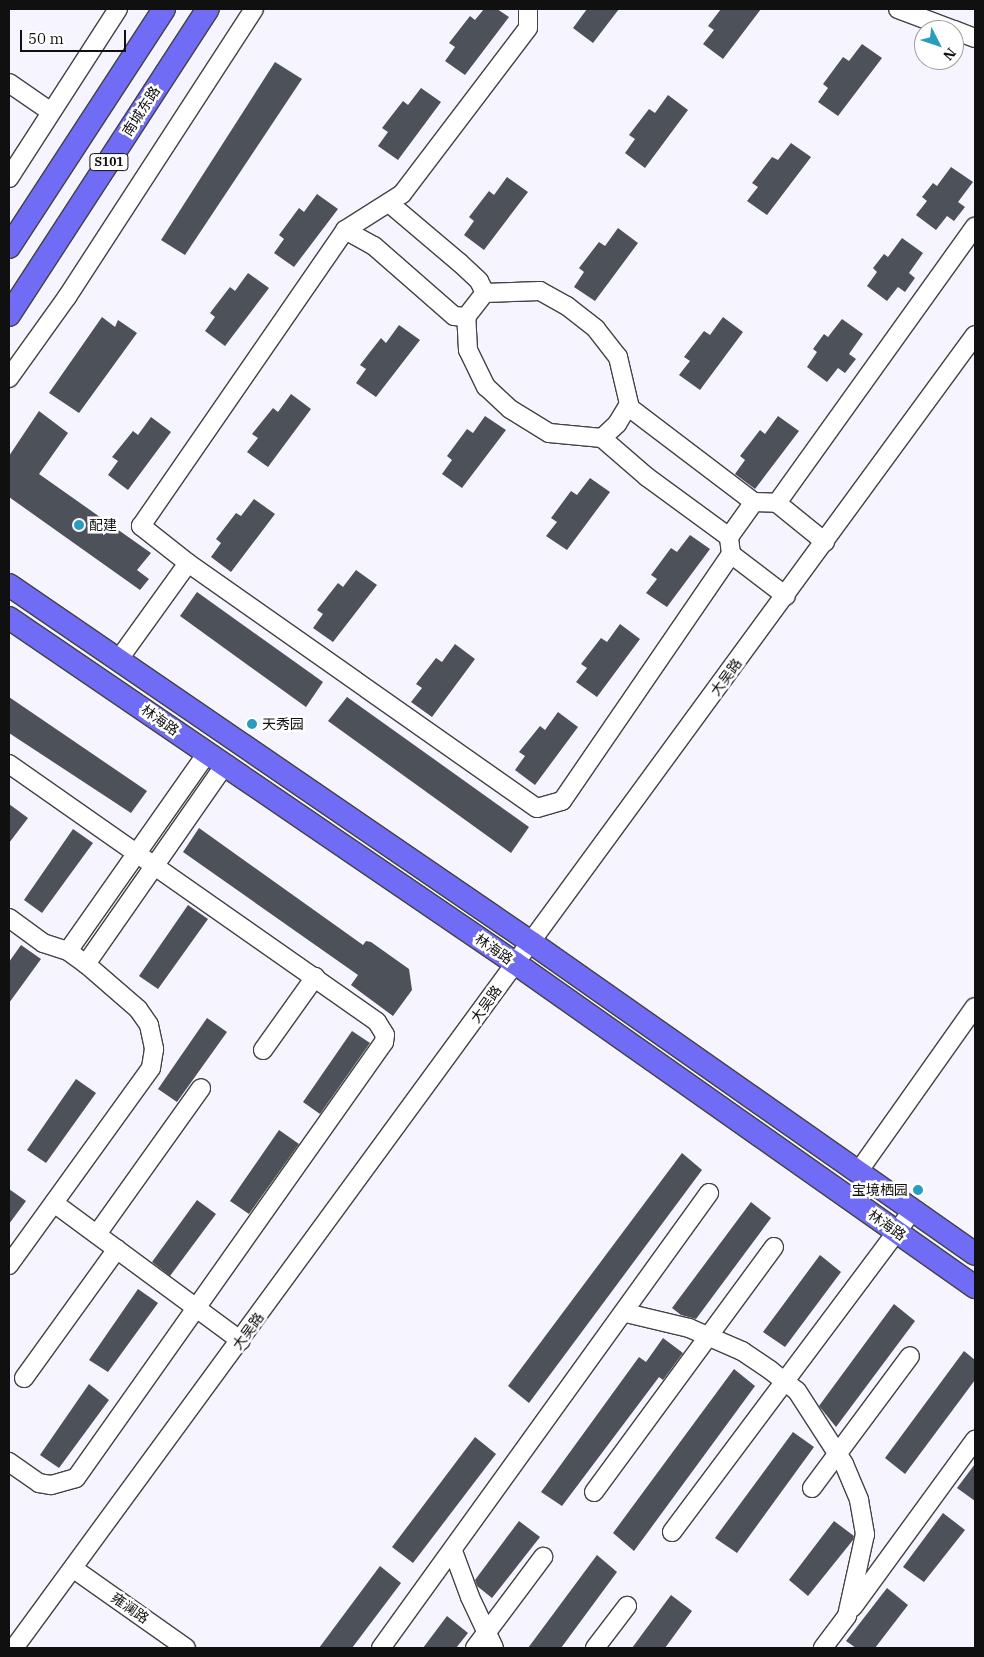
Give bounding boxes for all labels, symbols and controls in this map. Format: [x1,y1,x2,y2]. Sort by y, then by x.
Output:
scale bar [22,20,129,52]
north arrow [914,20,964,70]
text: 50 m [28,29,64,48]
text: N [939,44,960,64]
street label: 南城东路 [119,83,163,139]
road number: S101 [89,152,129,172]
place label: 配建 [89,517,117,533]
marker: 配建 [73,519,85,531]
street label: 大吴路 [707,655,745,699]
street label: 林海路 [138,701,182,739]
place label: 天秀园 [262,716,304,732]
marker: 天秀园 [246,718,258,730]
street label: 林海路 [472,930,516,968]
street label: 大吴路 [467,982,505,1026]
place label: 宝境栖园 [852,1182,908,1198]
marker: 宝境栖园 [912,1184,924,1196]
street label: 林海路 [865,1206,909,1244]
street label: 大吴路 [229,1309,267,1353]
street label: 雍澜路 [108,1589,152,1627]

